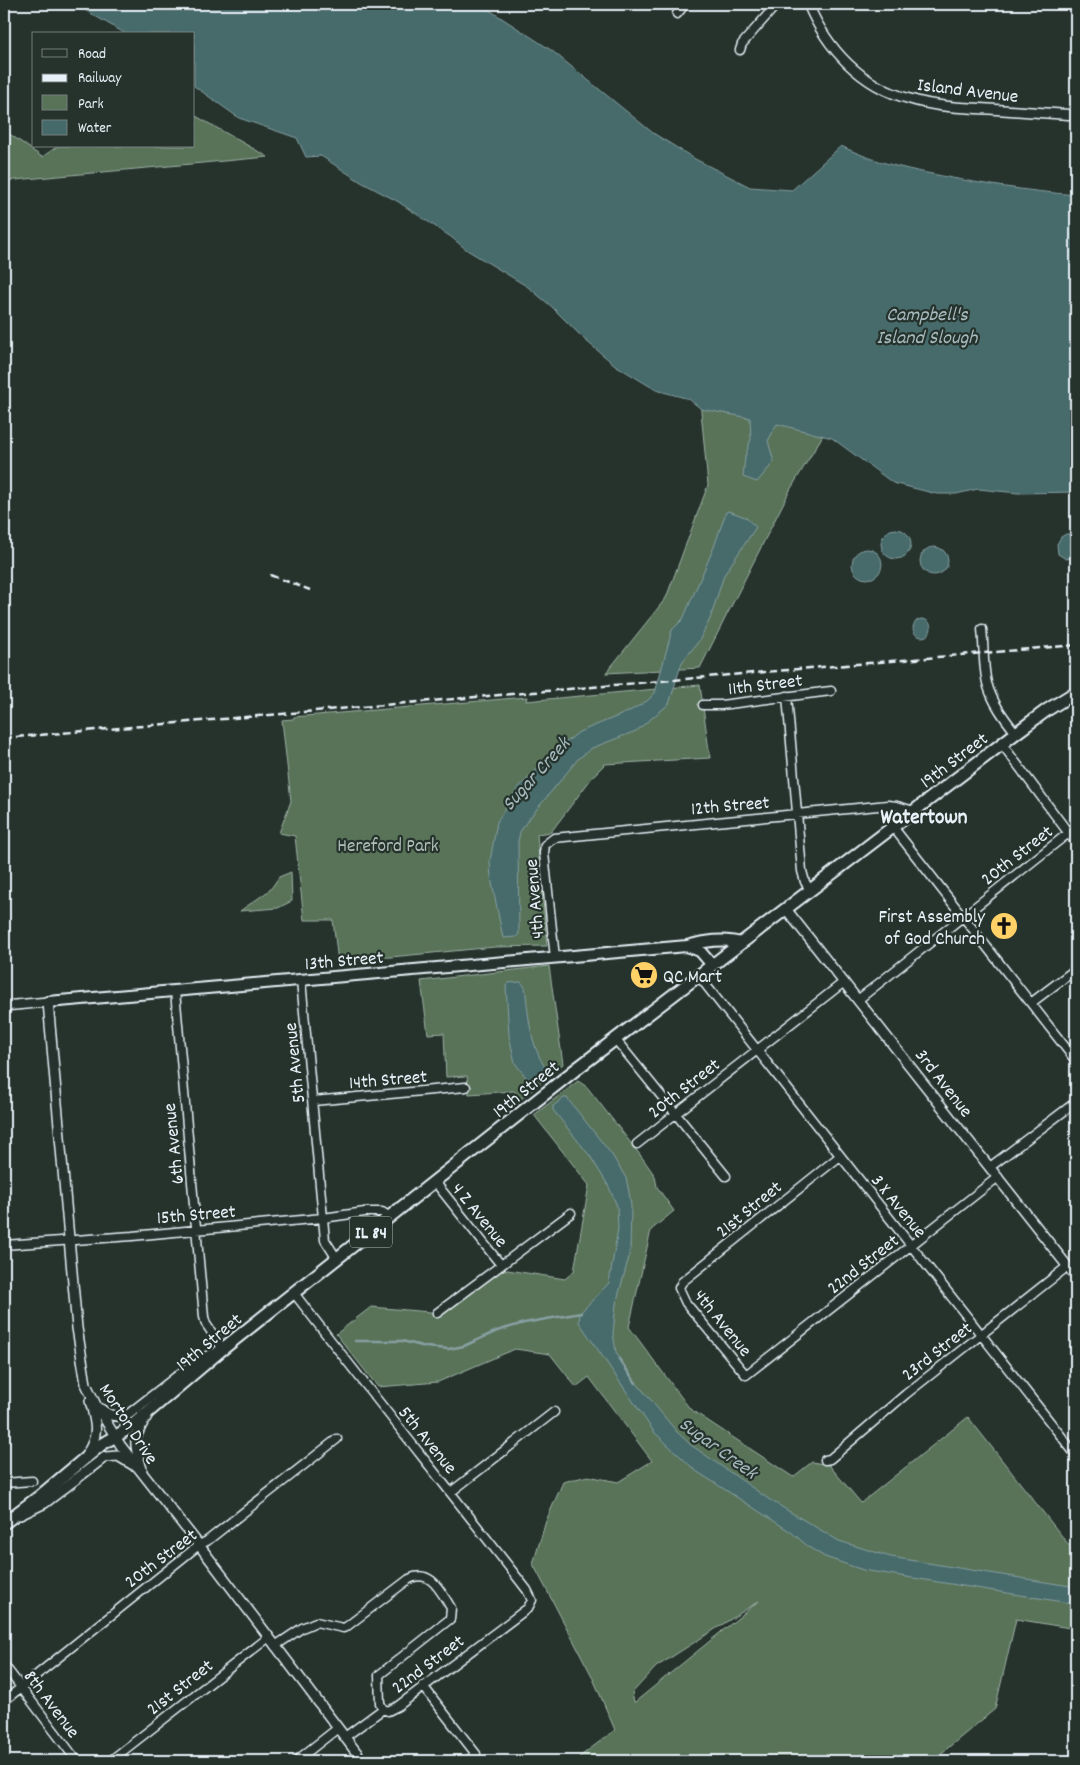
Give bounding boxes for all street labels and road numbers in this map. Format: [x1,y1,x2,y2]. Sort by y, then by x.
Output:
street label: Island Avenue [916,73,1020,112]
street label: 11th Street [727,669,804,704]
street label: 19th Street [915,727,995,796]
street label: 12th Street [690,791,771,824]
street label: 20th Street [976,820,1060,894]
street label: 4th Avenue [520,858,553,940]
street label: 13th Street [304,946,385,979]
street label: 5th Avenue [279,1021,314,1104]
street label: 3rd Avenue [907,1044,978,1124]
street label: 20th Street [643,1053,727,1127]
street label: 19th Street [488,1055,566,1126]
street label: 14th Street [348,1065,428,1098]
street label: 6th Avenue [158,1102,193,1186]
street label: 3 X Avenue [863,1169,932,1245]
street label: 21st Street [711,1176,789,1246]
street label: 4 Z Avenue [444,1178,513,1255]
street label: 15th Street [156,1200,237,1233]
road number: IL 84 [350,1216,392,1248]
street label: 22nd Street [822,1229,906,1303]
street label: 4th Avenue [686,1285,757,1364]
street label: 19th Street [171,1308,249,1379]
street label: 23rd Street [897,1316,979,1389]
street label: Morton Drive [91,1379,163,1471]
street label: 5th Avenue [390,1401,462,1481]
street label: 20th Street [120,1523,204,1596]
street label: 22nd Street [387,1629,471,1702]
street label: 21st Street [142,1654,220,1723]
street label: 8th Avenue [15,1665,85,1745]

